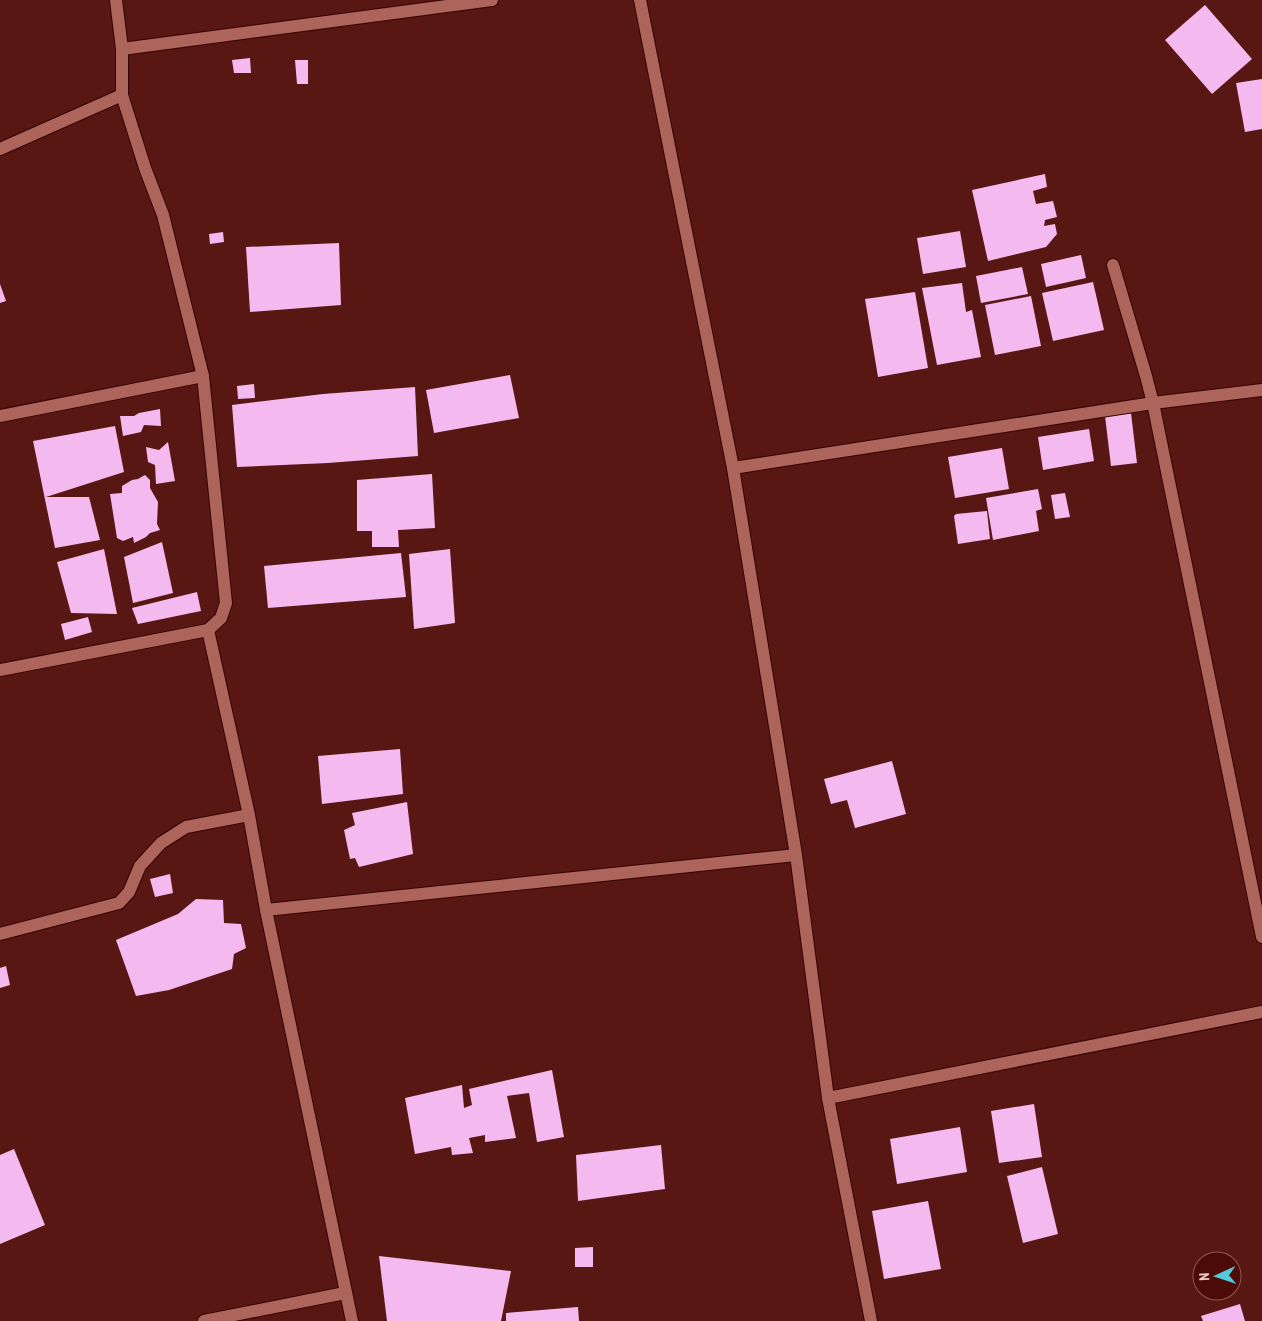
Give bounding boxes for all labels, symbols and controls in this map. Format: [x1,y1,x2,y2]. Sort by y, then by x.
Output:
north arrow [1192,1251,1242,1301]
text: N [1195,1272,1213,1281]

